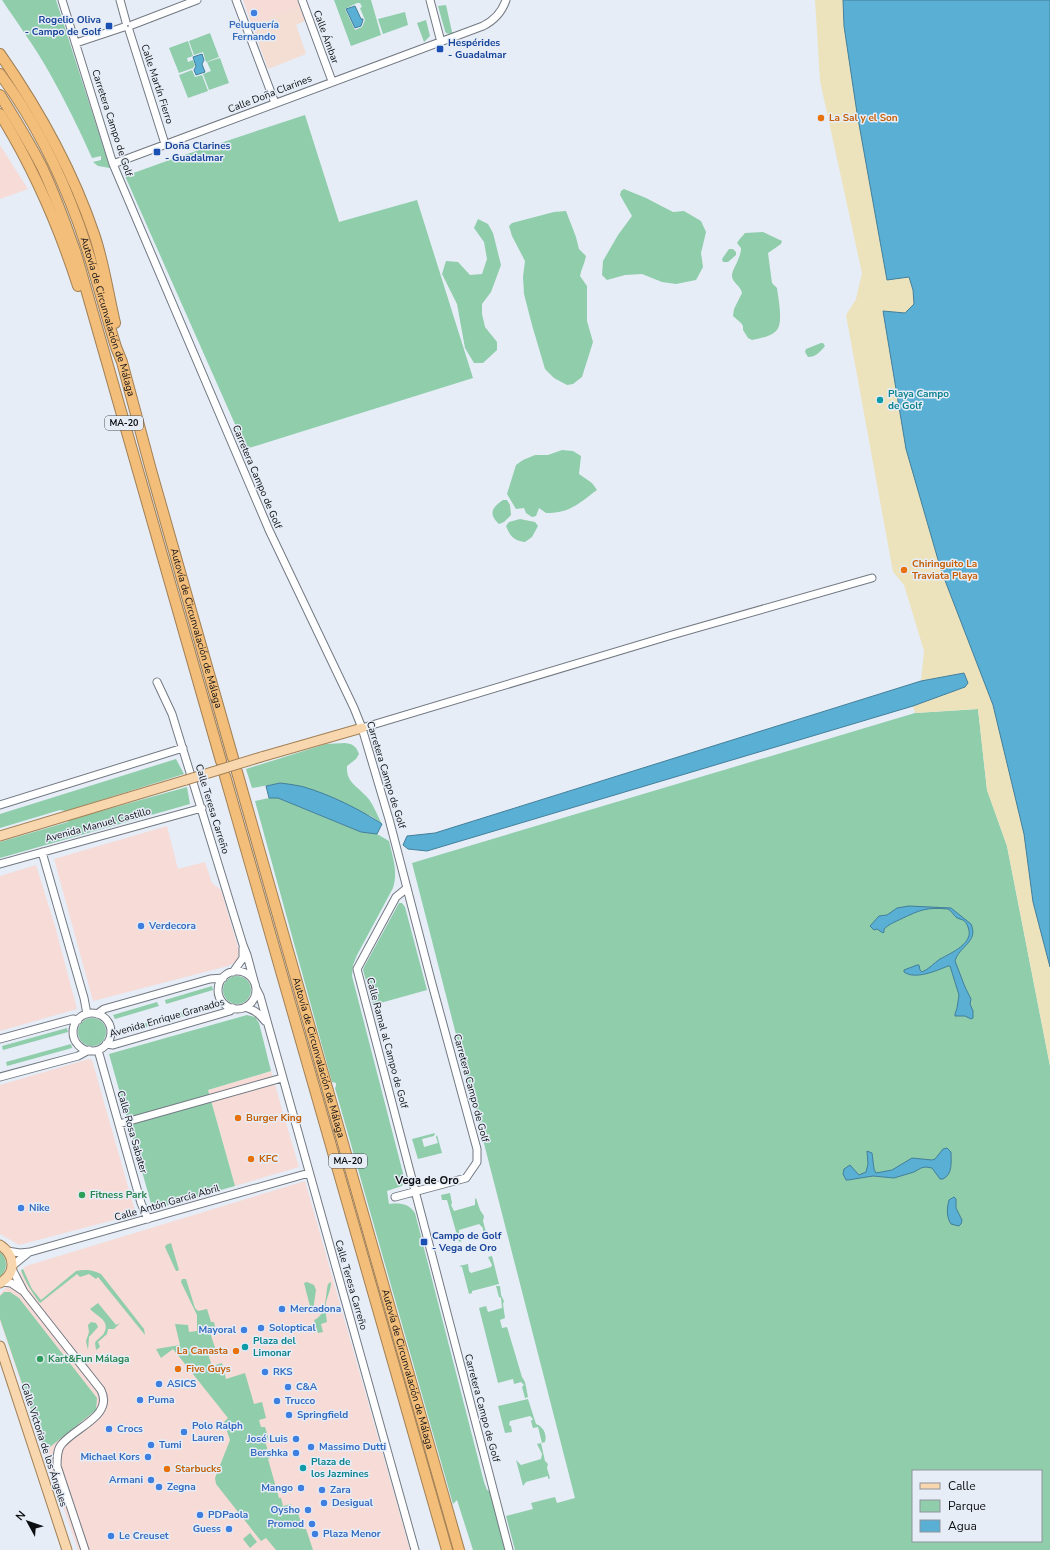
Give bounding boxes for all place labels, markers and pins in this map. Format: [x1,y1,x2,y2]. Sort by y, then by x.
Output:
marker: Peluquería Fernando [249,8,259,18]
place label: Rogelio Oliva - Campo de Golf [25,13,101,39]
place label: Peluquería Fernando [229,18,279,44]
marker: Rogelio Oliva - Campo de Golf [104,21,114,31]
place label: Hespérides - Guadalmar [448,36,507,62]
marker: Hespérides - Guadalmar [435,44,445,54]
place label: La Sal y el Son [829,111,898,125]
marker: La Sal y el Son [816,113,826,123]
place label: Doña Clarines - Guadalmar [165,139,231,165]
marker: Doña Clarines - Guadalmar [152,147,162,157]
place label: Playa Campo de Golf [888,387,949,413]
marker: Playa Campo de Golf [875,395,885,405]
place label: Chiringuito La Traviata Playa [912,557,978,583]
marker: Chiringuito La Traviata Playa [899,565,909,575]
place label: Verdecora [148,919,196,933]
marker: Verdecora [136,921,146,931]
place label: Burger King [246,1111,302,1125]
marker: Burger King [233,1113,243,1123]
place label: KFC [259,1152,278,1166]
marker: KFC [246,1154,256,1164]
place label: Fitness Park [90,1188,147,1202]
marker: Fitness Park [77,1190,87,1200]
place label: Nike [29,1201,50,1215]
marker: Nike [16,1203,26,1213]
place label: Campo de Golf - Vega de Oro [432,1229,502,1255]
marker: Campo de Golf - Vega de Oro [419,1237,429,1247]
place label: Mercadona [290,1302,341,1316]
marker: Mercadona [277,1304,287,1314]
place label: Soloptical [269,1321,316,1335]
place label: Mayoral [198,1323,237,1337]
marker: Soloptical [256,1323,266,1333]
marker: Mayoral [239,1325,249,1335]
place label: Plaza del Limonar [253,1334,296,1360]
marker: Plaza del Limonar [240,1342,250,1352]
place label: La Canasta [177,1344,228,1358]
marker: La Canasta [231,1346,241,1356]
place label: Kart&Fun Málaga [48,1352,130,1366]
marker: Kart&Fun Málaga [35,1354,45,1364]
place label: Five Guys [186,1362,231,1376]
marker: Five Guys [173,1364,183,1374]
place label: RKS [273,1365,293,1379]
marker: RKS [260,1367,270,1377]
place label: ASICS [167,1377,196,1391]
marker: ASICS [154,1379,164,1389]
place label: C&A [296,1380,318,1394]
marker: C&A [283,1382,293,1392]
place label: Puma [148,1393,174,1407]
place label: Trucco [285,1394,315,1408]
marker: Puma [135,1395,145,1405]
marker: Trucco [272,1396,282,1406]
place label: Springfield [297,1408,348,1422]
marker: Springfield [284,1410,294,1420]
place label: Polo Ralph Lauren [192,1419,243,1445]
place label: Crocs [117,1422,143,1436]
marker: Crocs [104,1424,114,1434]
marker: Polo Ralph Lauren [179,1427,189,1437]
place label: José Luis [246,1432,288,1446]
marker: José Luis [291,1434,301,1444]
place label: Tumi [159,1438,182,1452]
marker: Tumi [146,1440,156,1450]
place label: Massimo Dutti [319,1440,386,1454]
marker: Massimo Dutti [306,1442,316,1452]
place label: Bershka [250,1446,288,1460]
marker: Bershka [291,1448,301,1458]
place label: Michael Kors [80,1450,140,1464]
marker: Michael Kors [143,1452,153,1462]
place label: Plaza de los Jazmines [311,1455,369,1481]
place label: Starbucks [175,1462,221,1476]
marker: Plaza de los Jazmines [298,1463,308,1473]
marker: Starbucks [162,1464,172,1474]
place label: Armani [109,1473,143,1487]
marker: Armani [146,1475,156,1485]
place label: Zegna [167,1480,196,1494]
place label: Mango [261,1481,293,1495]
marker: Zegna [154,1482,164,1492]
marker: Mango [296,1483,306,1493]
place label: Zara [330,1483,351,1497]
marker: Zara [317,1485,327,1495]
place label: Desigual [332,1496,374,1510]
marker: Desigual [319,1498,329,1508]
place label: Oysho [271,1503,300,1517]
marker: Oysho [303,1505,313,1515]
place label: PDPaola [208,1508,248,1522]
marker: PDPaola [195,1510,205,1520]
place label: Promod [267,1517,304,1531]
marker: Promod [307,1519,317,1529]
place label: Guess [193,1522,221,1536]
marker: Guess [224,1524,234,1534]
place label: Plaza Menor [323,1527,381,1541]
place label: Le Creuset [119,1529,169,1543]
marker: Plaza Menor [310,1529,320,1539]
marker: Le Creuset [106,1531,116,1541]

